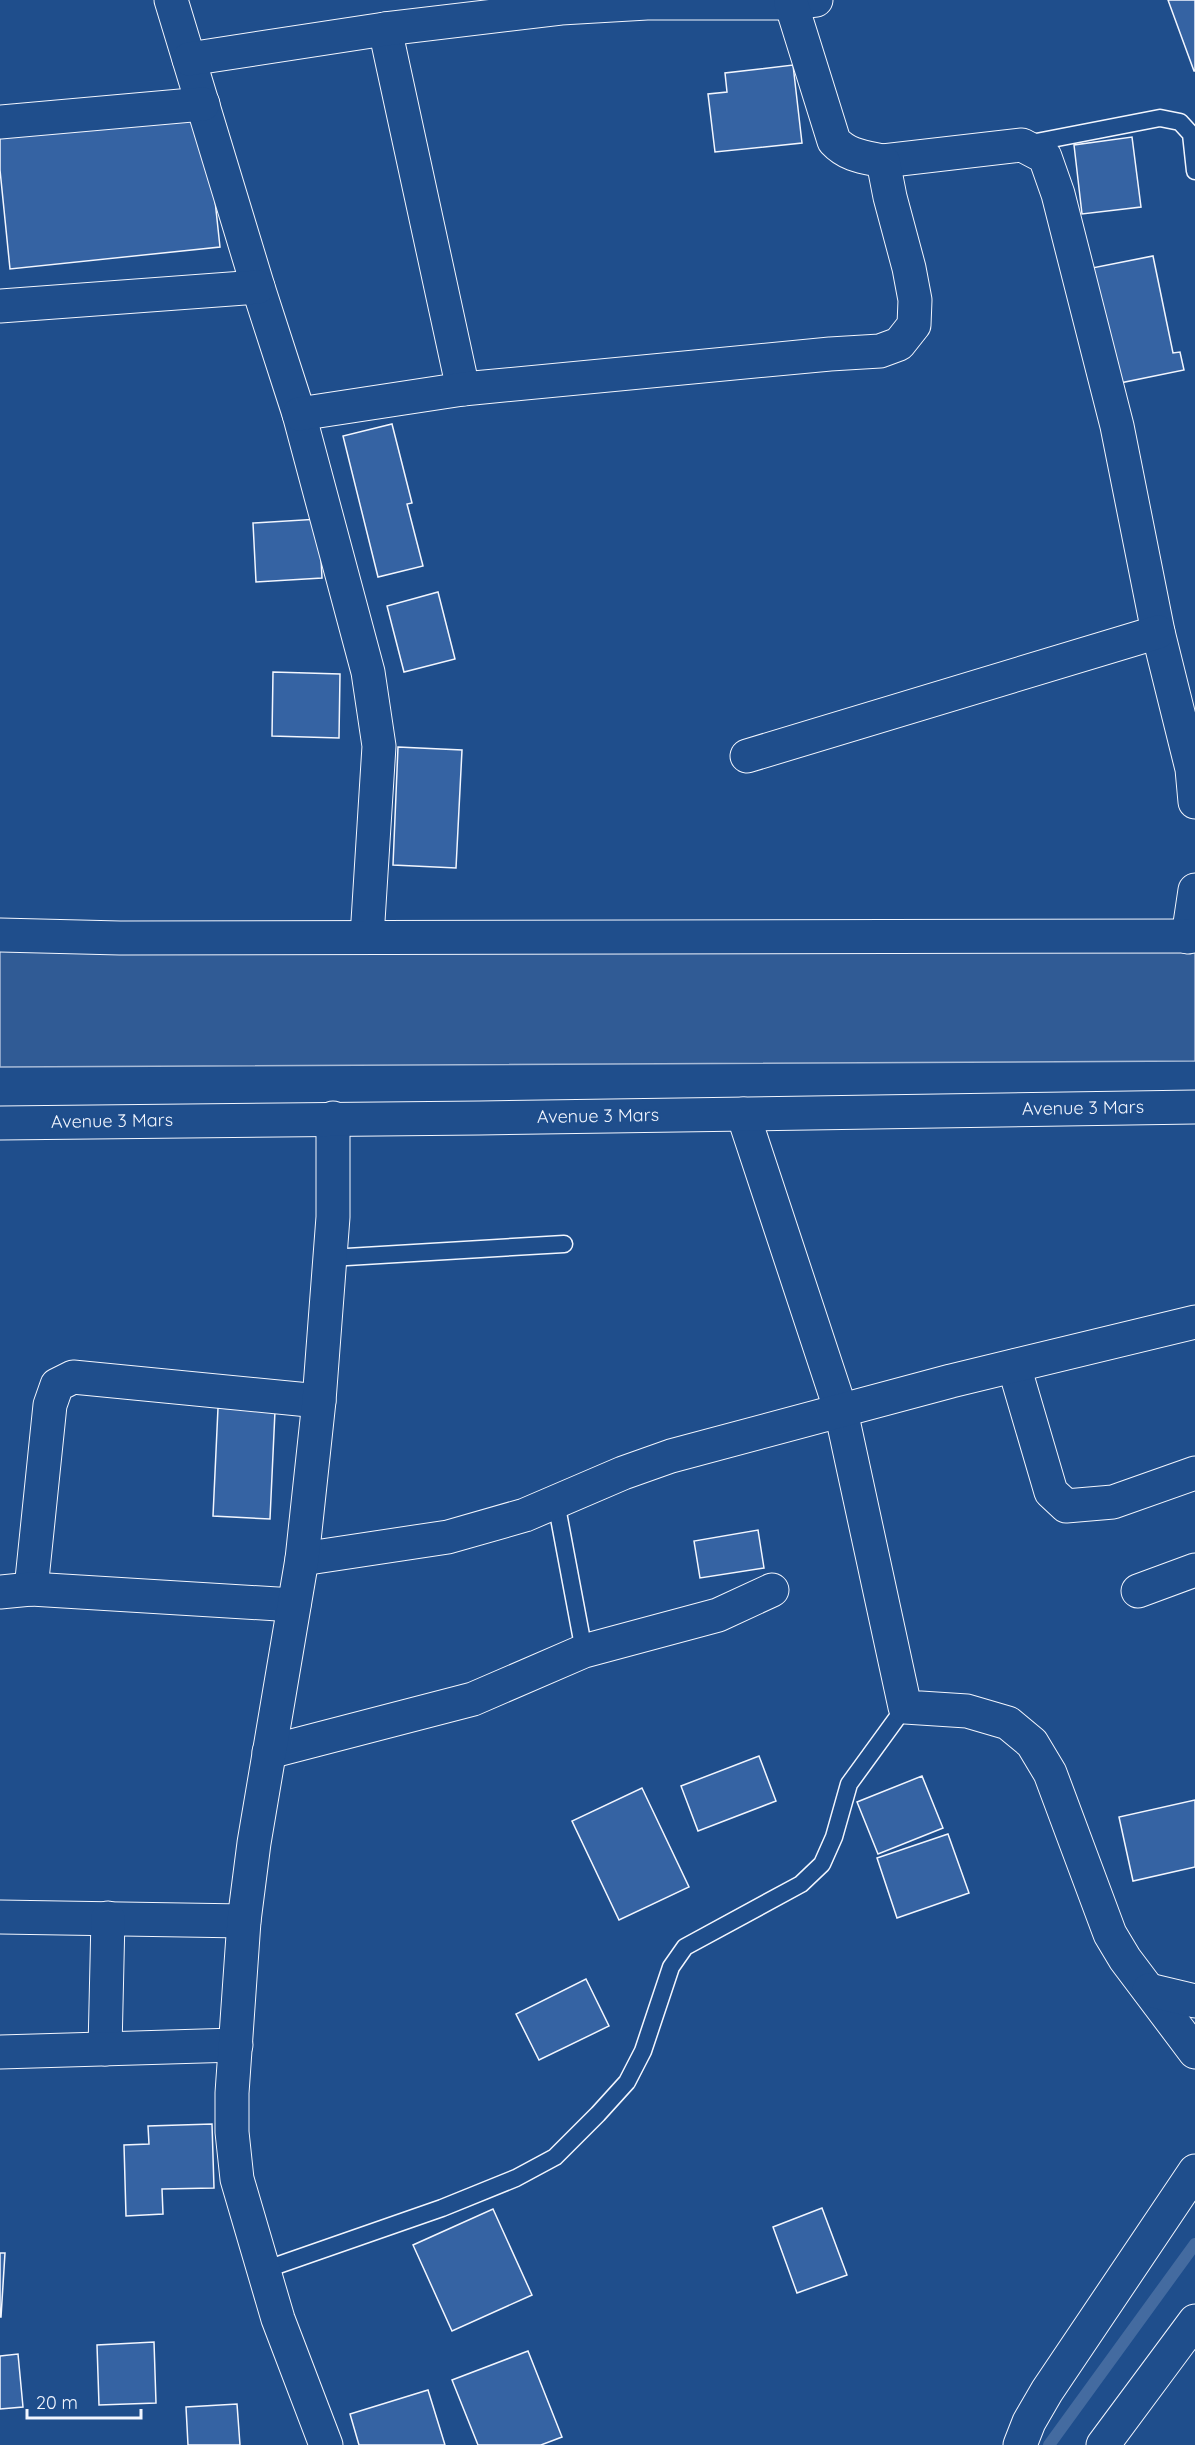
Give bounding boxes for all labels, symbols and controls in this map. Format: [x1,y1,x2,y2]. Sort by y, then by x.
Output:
street label: Avenue 3 Mars [1022,1095,1144,1120]
street label: Avenue 3 Mars [537,1103,659,1128]
street label: Avenue 3 Mars [51,1108,173,1133]
scale bar [27,2382,141,2420]
text: 20 m [36,2391,78,2414]

